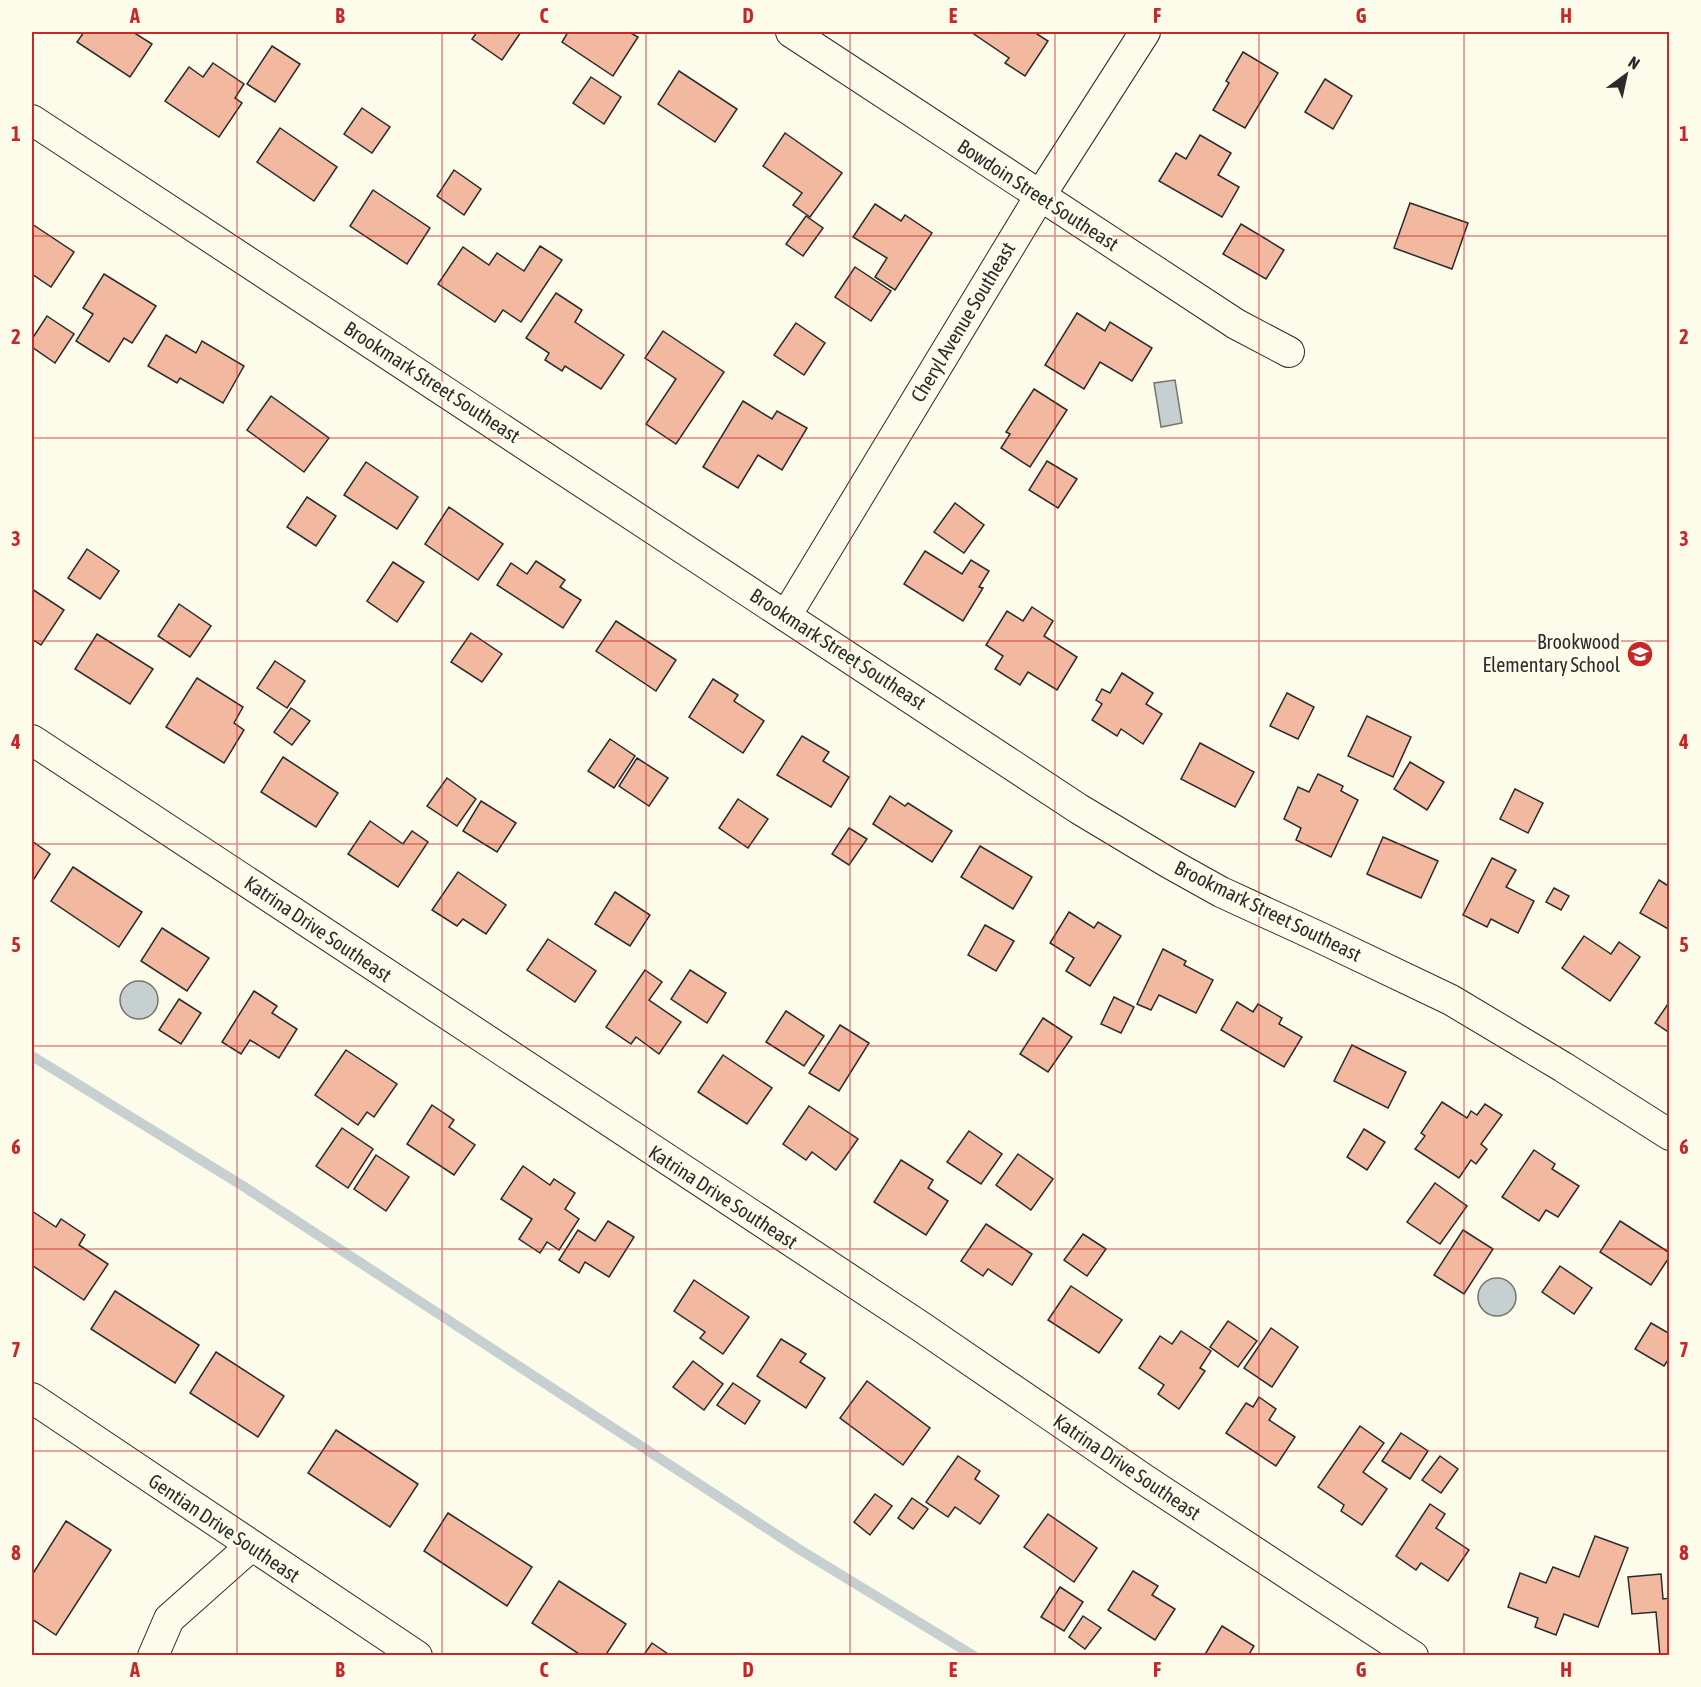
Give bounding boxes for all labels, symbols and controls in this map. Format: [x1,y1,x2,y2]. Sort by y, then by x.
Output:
text: A [129,4,140,27]
text: B [335,4,345,27]
text: C [540,4,549,27]
text: D [742,4,754,27]
text: E [949,4,958,27]
text: F [1153,4,1161,27]
text: G [1356,4,1367,27]
text: H [1560,4,1572,27]
north arrow [1596,45,1656,105]
text: N [1625,52,1643,73]
text: 1 [11,122,21,145]
text: 1 [1679,122,1689,145]
street label: Bowdoin Street Southeast [954,134,1123,255]
street label: Cheryl Avenue Southeast [906,238,1019,406]
street label: Brookmark Street Southeast [340,316,525,447]
text: 2 [11,325,21,348]
text: 2 [1679,325,1689,348]
text: 3 [11,527,21,550]
text: 3 [1679,527,1689,550]
street label: Brookmark Street Southeast [746,583,931,714]
place label: Brookwood Elementary School [1483,630,1621,676]
school or university icon: Brookwood Elementary School [1625,639,1655,669]
text: 4 [10,730,21,753]
text: 4 [1678,730,1689,753]
street label: Brookmark Street Southeast [1171,855,1366,966]
street label: Katrina Drive Southeast [240,871,396,986]
text: 5 [11,933,21,956]
text: 5 [1679,933,1689,956]
text: 6 [11,1135,21,1158]
text: 6 [1679,1135,1689,1158]
street label: Katrina Drive Southeast [645,1140,802,1253]
text: 7 [11,1338,21,1361]
text: 7 [1679,1338,1689,1361]
street label: Katrina Drive Southeast [1049,1409,1205,1524]
street label: Gentian Drive Southeast [144,1469,304,1587]
text: 8 [11,1541,21,1564]
text: 8 [1679,1541,1689,1564]
text: A [129,1658,140,1681]
text: B [335,1658,345,1681]
text: C [540,1658,549,1681]
text: D [742,1658,754,1681]
text: E [949,1658,958,1681]
text: F [1153,1658,1161,1681]
text: G [1356,1658,1367,1681]
text: H [1560,1658,1572,1681]

